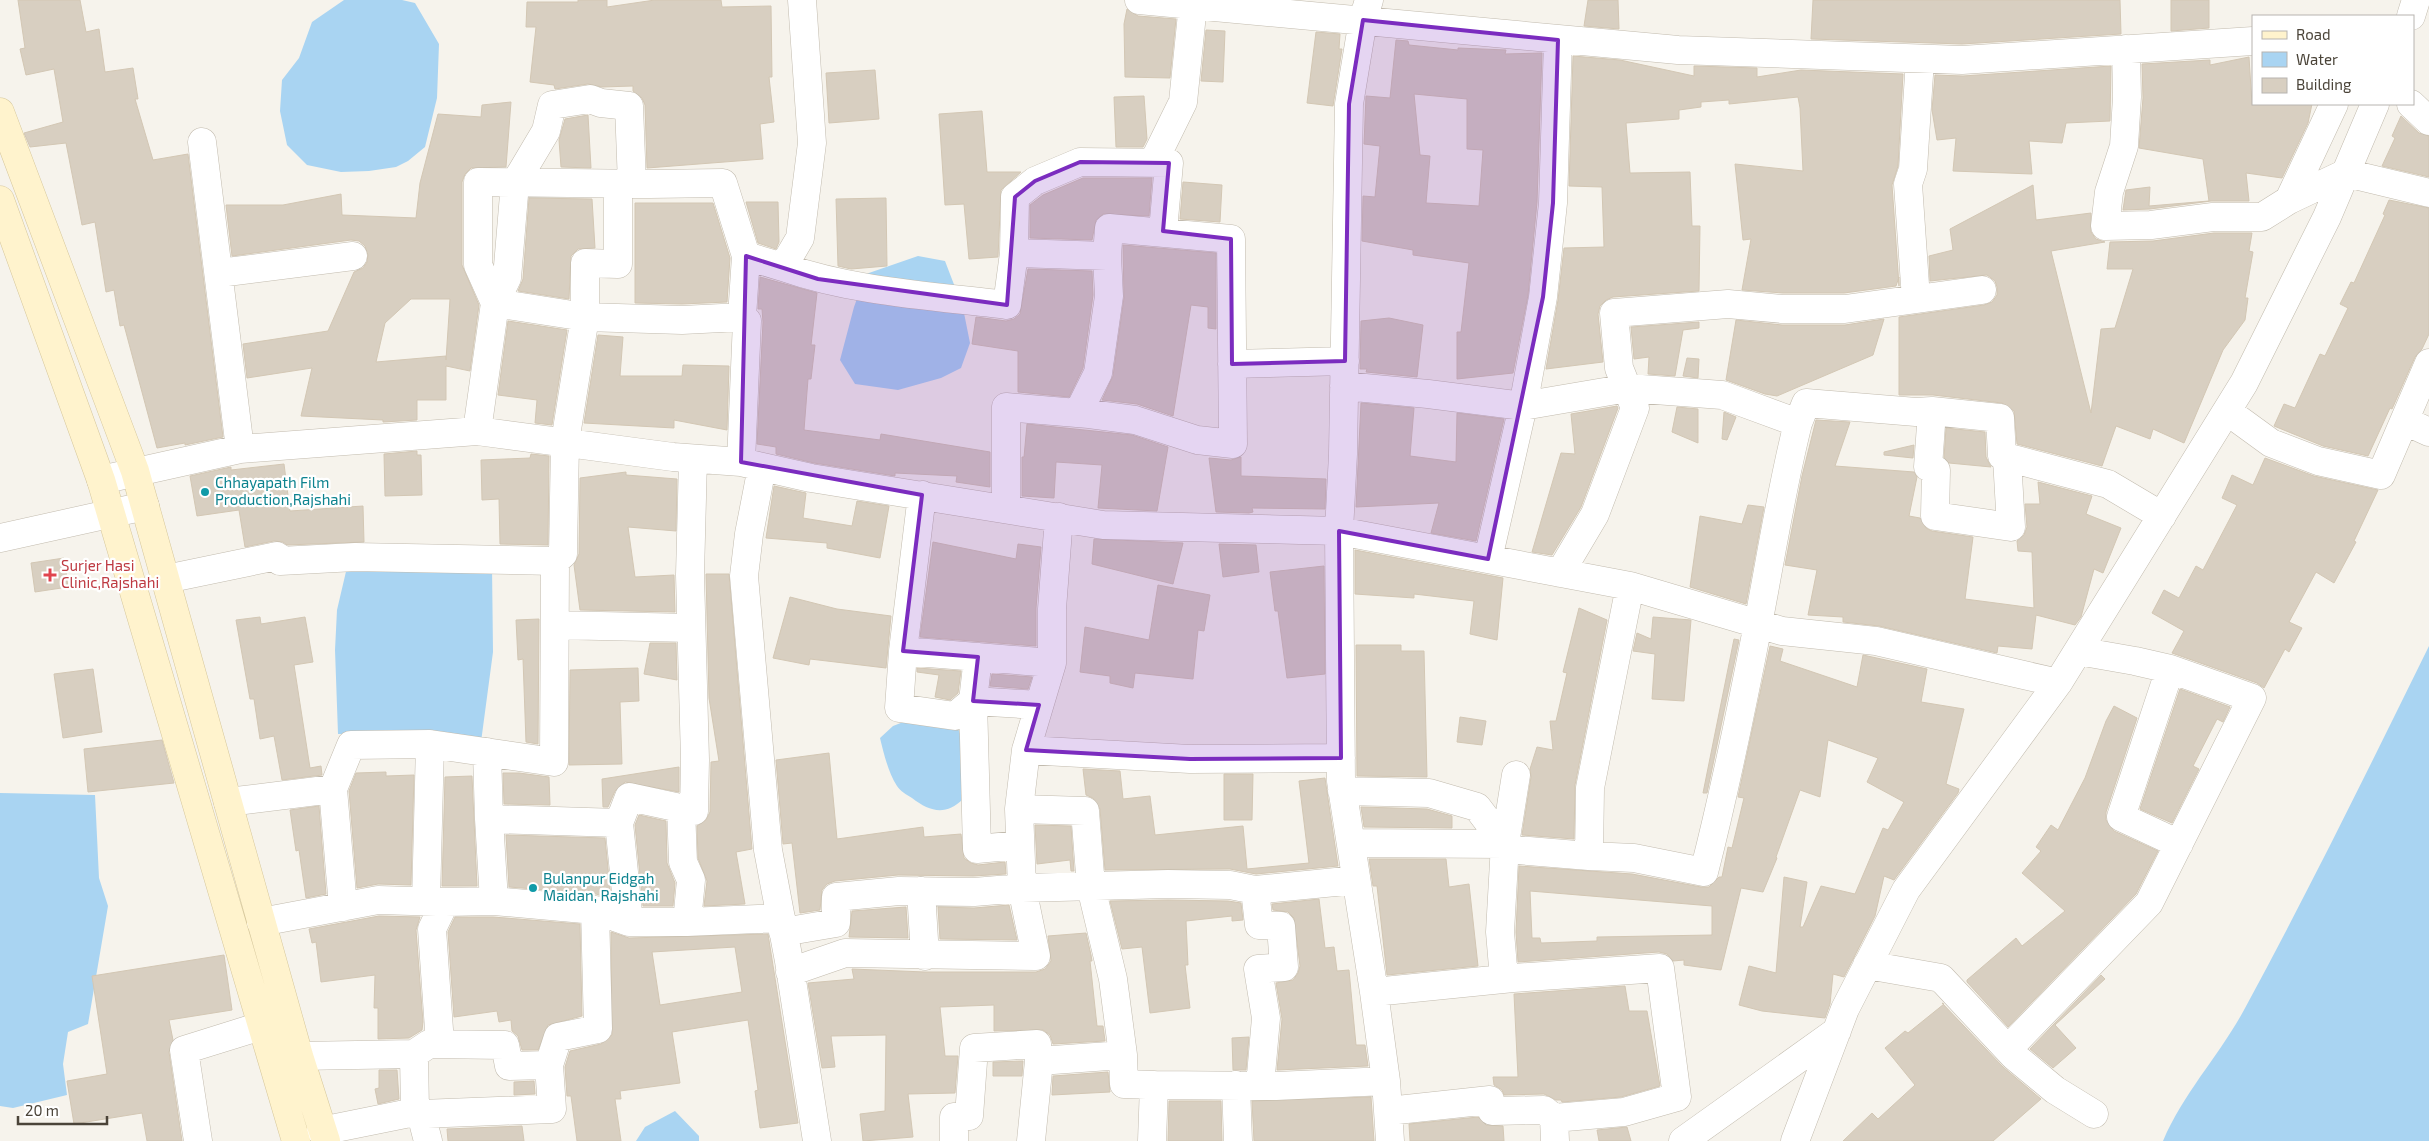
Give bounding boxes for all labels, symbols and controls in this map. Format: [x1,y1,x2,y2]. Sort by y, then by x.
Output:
legend [2252,15,2414,105]
text: Road [2296,25,2331,43]
text: Water [2296,50,2338,68]
text: Building [2296,75,2352,93]
place label: Chhayapath Film Production,Rajshahi [215,473,351,509]
marker: Chhayapath Film Production,Rajshahi [199,486,211,498]
place label: Surjer Hasi Clinic,Rajshahi [61,556,159,592]
marker: Surjer Hasi Clinic,Rajshahi [43,568,57,582]
place label: Bulanpur Eidgah Maidan, Rajshahi [543,869,659,905]
marker: Bulanpur Eidgah Maidan, Rajshahi [527,882,539,894]
scale bar [18,1094,106,1126]
text: 20 m [25,1101,59,1119]

